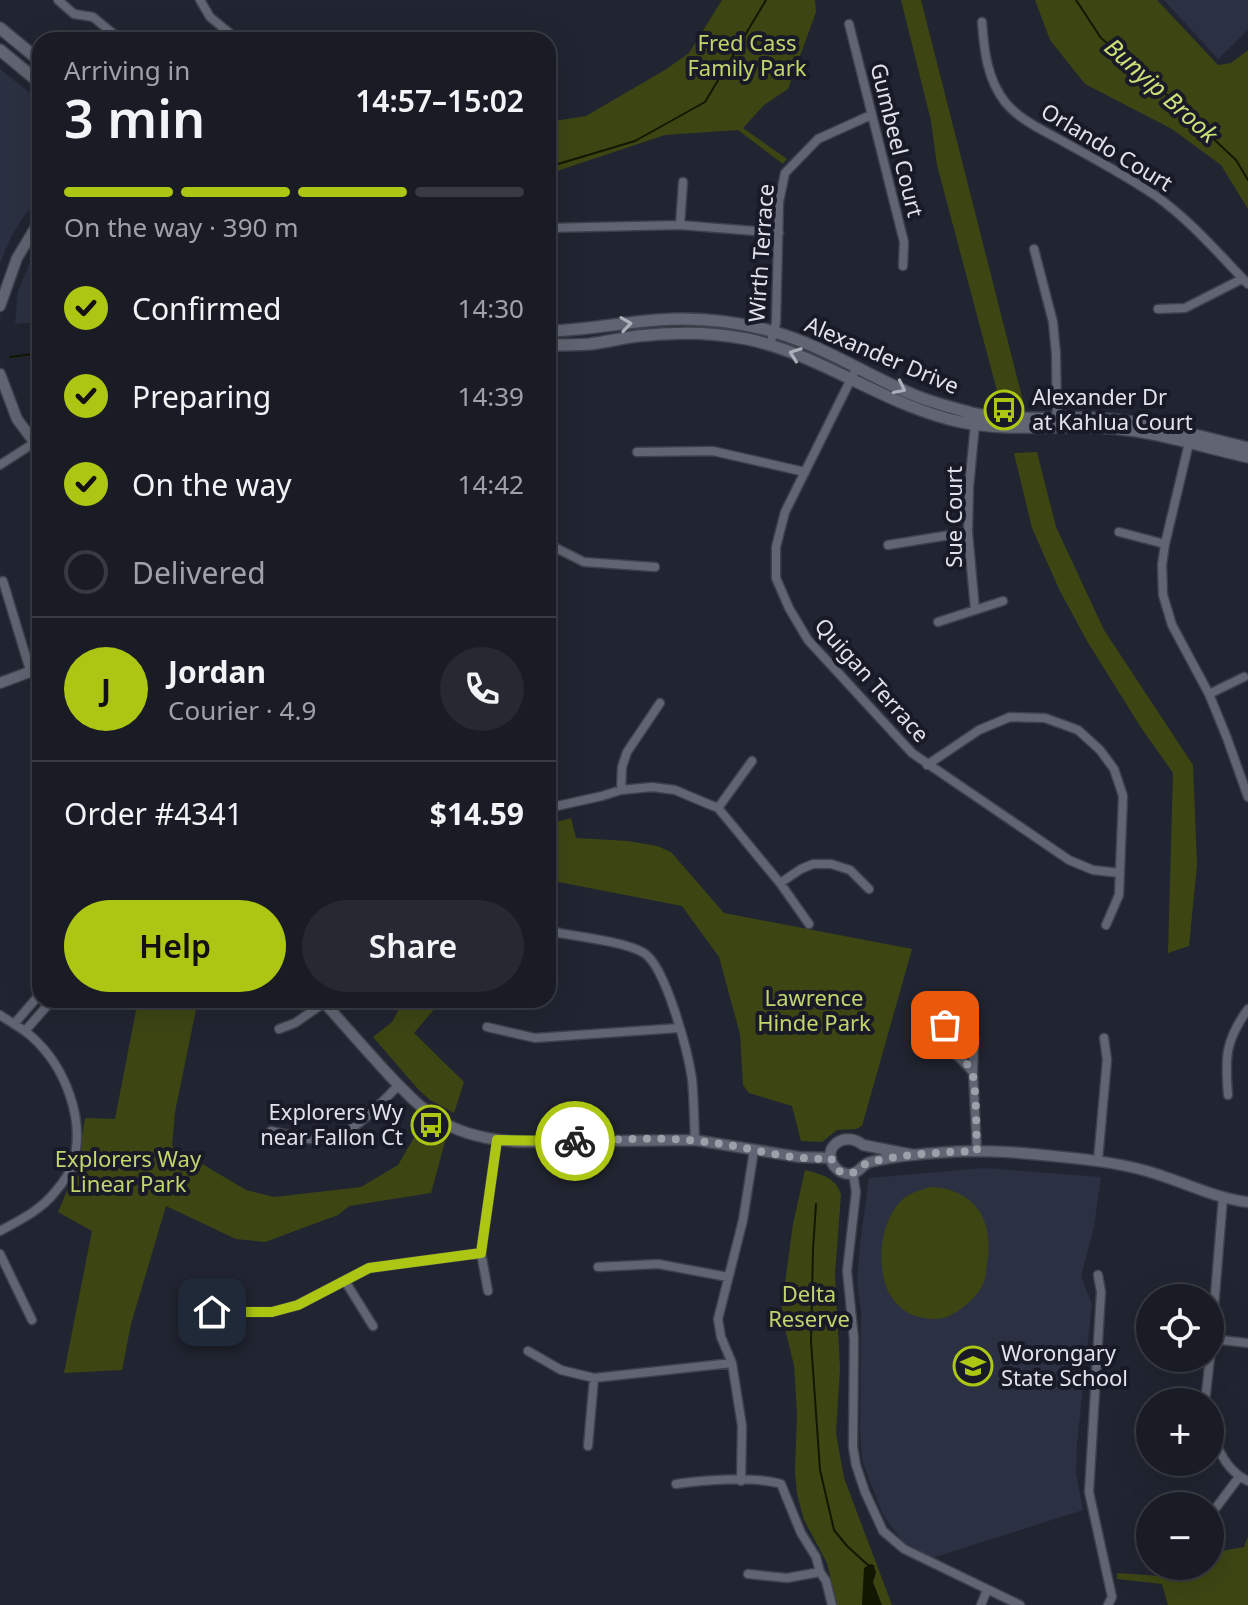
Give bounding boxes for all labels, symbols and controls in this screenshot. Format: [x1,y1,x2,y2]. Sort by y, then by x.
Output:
park label: Fred Cass Family Park [687,27,807,82]
water label: Bunyip Brook [1098,30,1227,150]
text: Arriving in [64,52,190,88]
street label: Gumbeel Court [864,60,932,220]
text: 14:57–15:02 [355,80,524,121]
text: 3 min [64,82,205,153]
street label: Orlando Court [1036,95,1179,197]
street label: Wirth Terrace [740,183,780,323]
text: On the way · 390 m [64,209,298,245]
icon: check [64,286,108,330]
text: Confirmed [132,288,282,329]
text: 14:30 [458,290,524,326]
street label: Alexander Drive [801,308,964,400]
one-way arrow [619,316,632,333]
one-way arrow [789,348,803,364]
icon: check [64,374,108,418]
text: Preparing [132,376,271,417]
text: 14:39 [458,378,524,414]
one-way arrow [891,378,906,394]
place label: Alexander Dr at Kahlua Court [1032,381,1193,436]
bus stop icon: Alexander Dr at Kahlua Court [983,389,1025,431]
icon: check [64,462,108,506]
text: On the way [132,464,292,505]
text: 14:42 [458,466,524,502]
street label: Sue Court [938,466,968,568]
text: Delivered [132,552,266,593]
street label: Quigan Terrace [809,611,937,748]
button: phone [440,647,524,731]
text: Jordan [168,651,266,692]
text: J [101,669,111,710]
text: Courier · 4.9 [168,692,316,728]
text: Order #4341 [64,793,243,834]
text: $14.59 [430,793,524,834]
button: Help [64,900,286,992]
button: Share [302,900,524,992]
park label: Lawrence Hinde Park [757,982,871,1037]
pin [911,991,979,1059]
icon: bag [923,1003,967,1047]
place label: Explorers Wy near Fallon Ct [260,1096,404,1151]
courier [535,1101,615,1181]
bus stop icon: Explorers Wy near Fallon Ct [410,1104,452,1146]
icon: bike [553,1119,597,1163]
park label: Explorers Way Linear Park [55,1143,202,1198]
pin [178,1278,246,1346]
park label: Delta Reserve [768,1278,850,1333]
map controls [1136,1284,1224,1580]
button: locate [1136,1284,1224,1372]
icon: home [190,1290,234,1334]
place label: Worongary State School [1001,1337,1128,1392]
school or university icon: Worongary State School [952,1345,994,1387]
button: + [1136,1388,1224,1476]
button: − [1136,1492,1224,1580]

